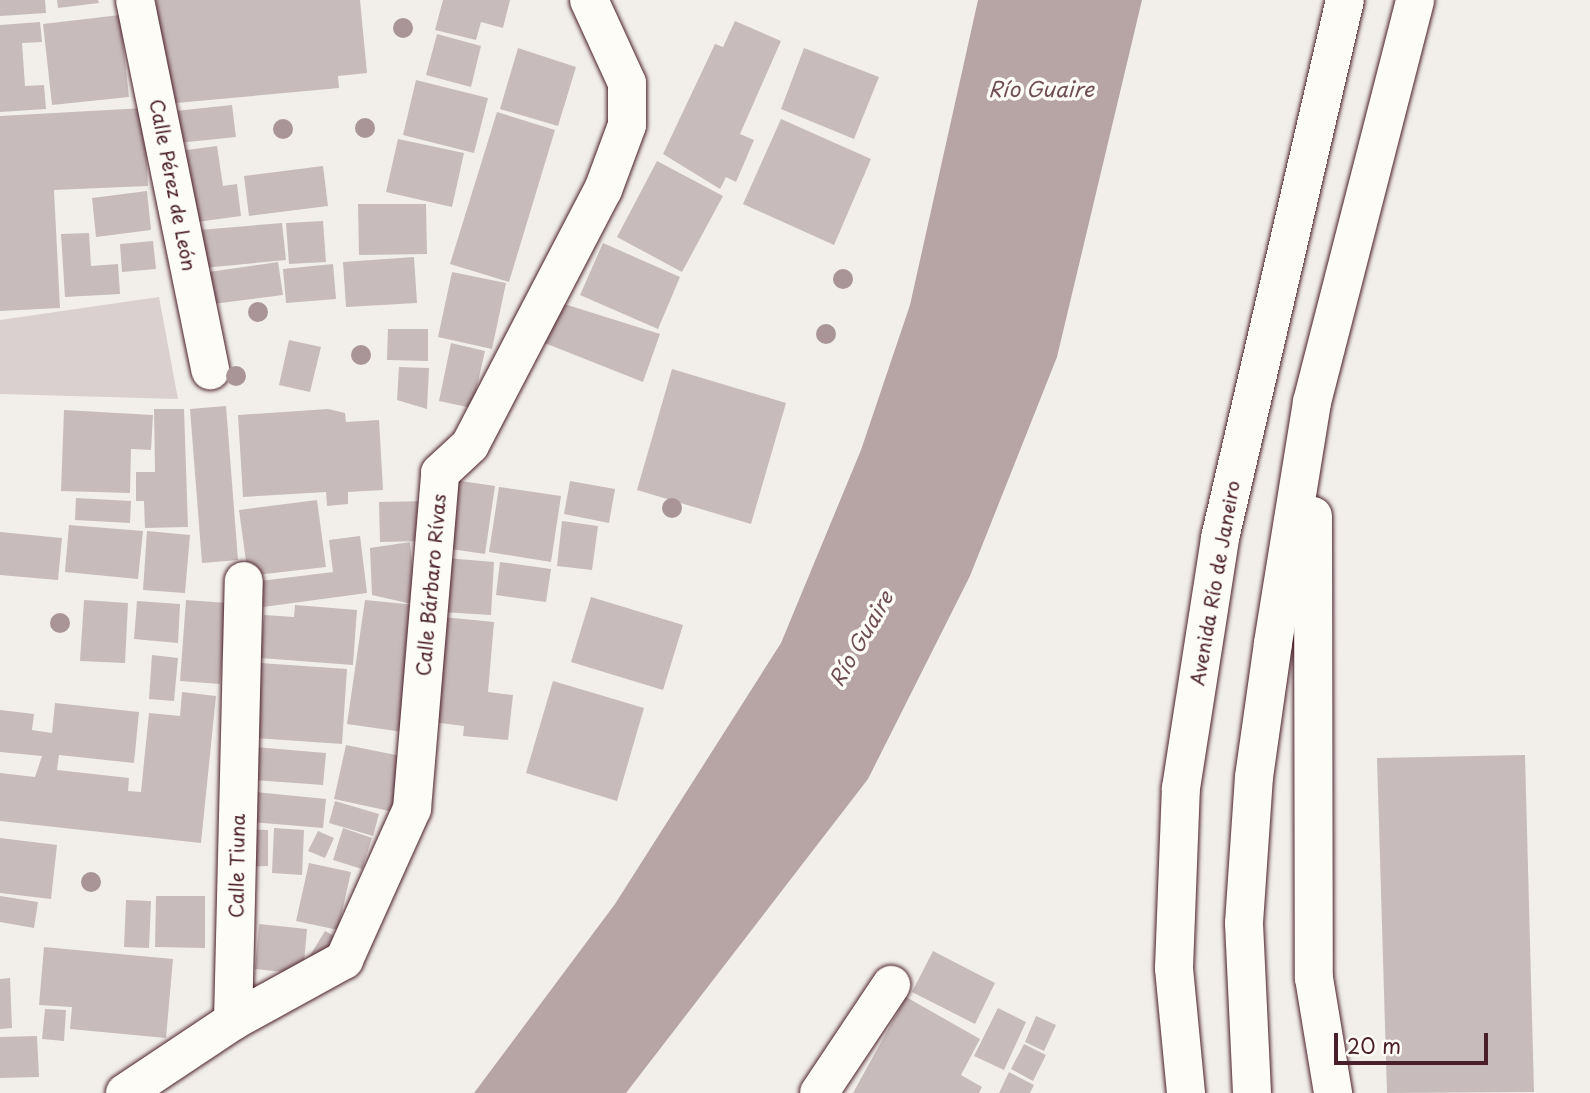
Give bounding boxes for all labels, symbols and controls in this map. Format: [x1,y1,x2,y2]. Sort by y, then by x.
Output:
water label: Río Guaire [987,75,1095,101]
street label: Calle Pérez de León [145,96,201,274]
street label: Avenida Río de Janeiro [1186,478,1244,688]
street label: Calle Bárbaro Rívas [412,494,450,676]
water label: Río Guaire [822,585,898,691]
street label: Calle Tiuna [225,813,249,919]
scale bar [1338,1020,1492,1064]
text: 20 m [1347,1029,1401,1061]

